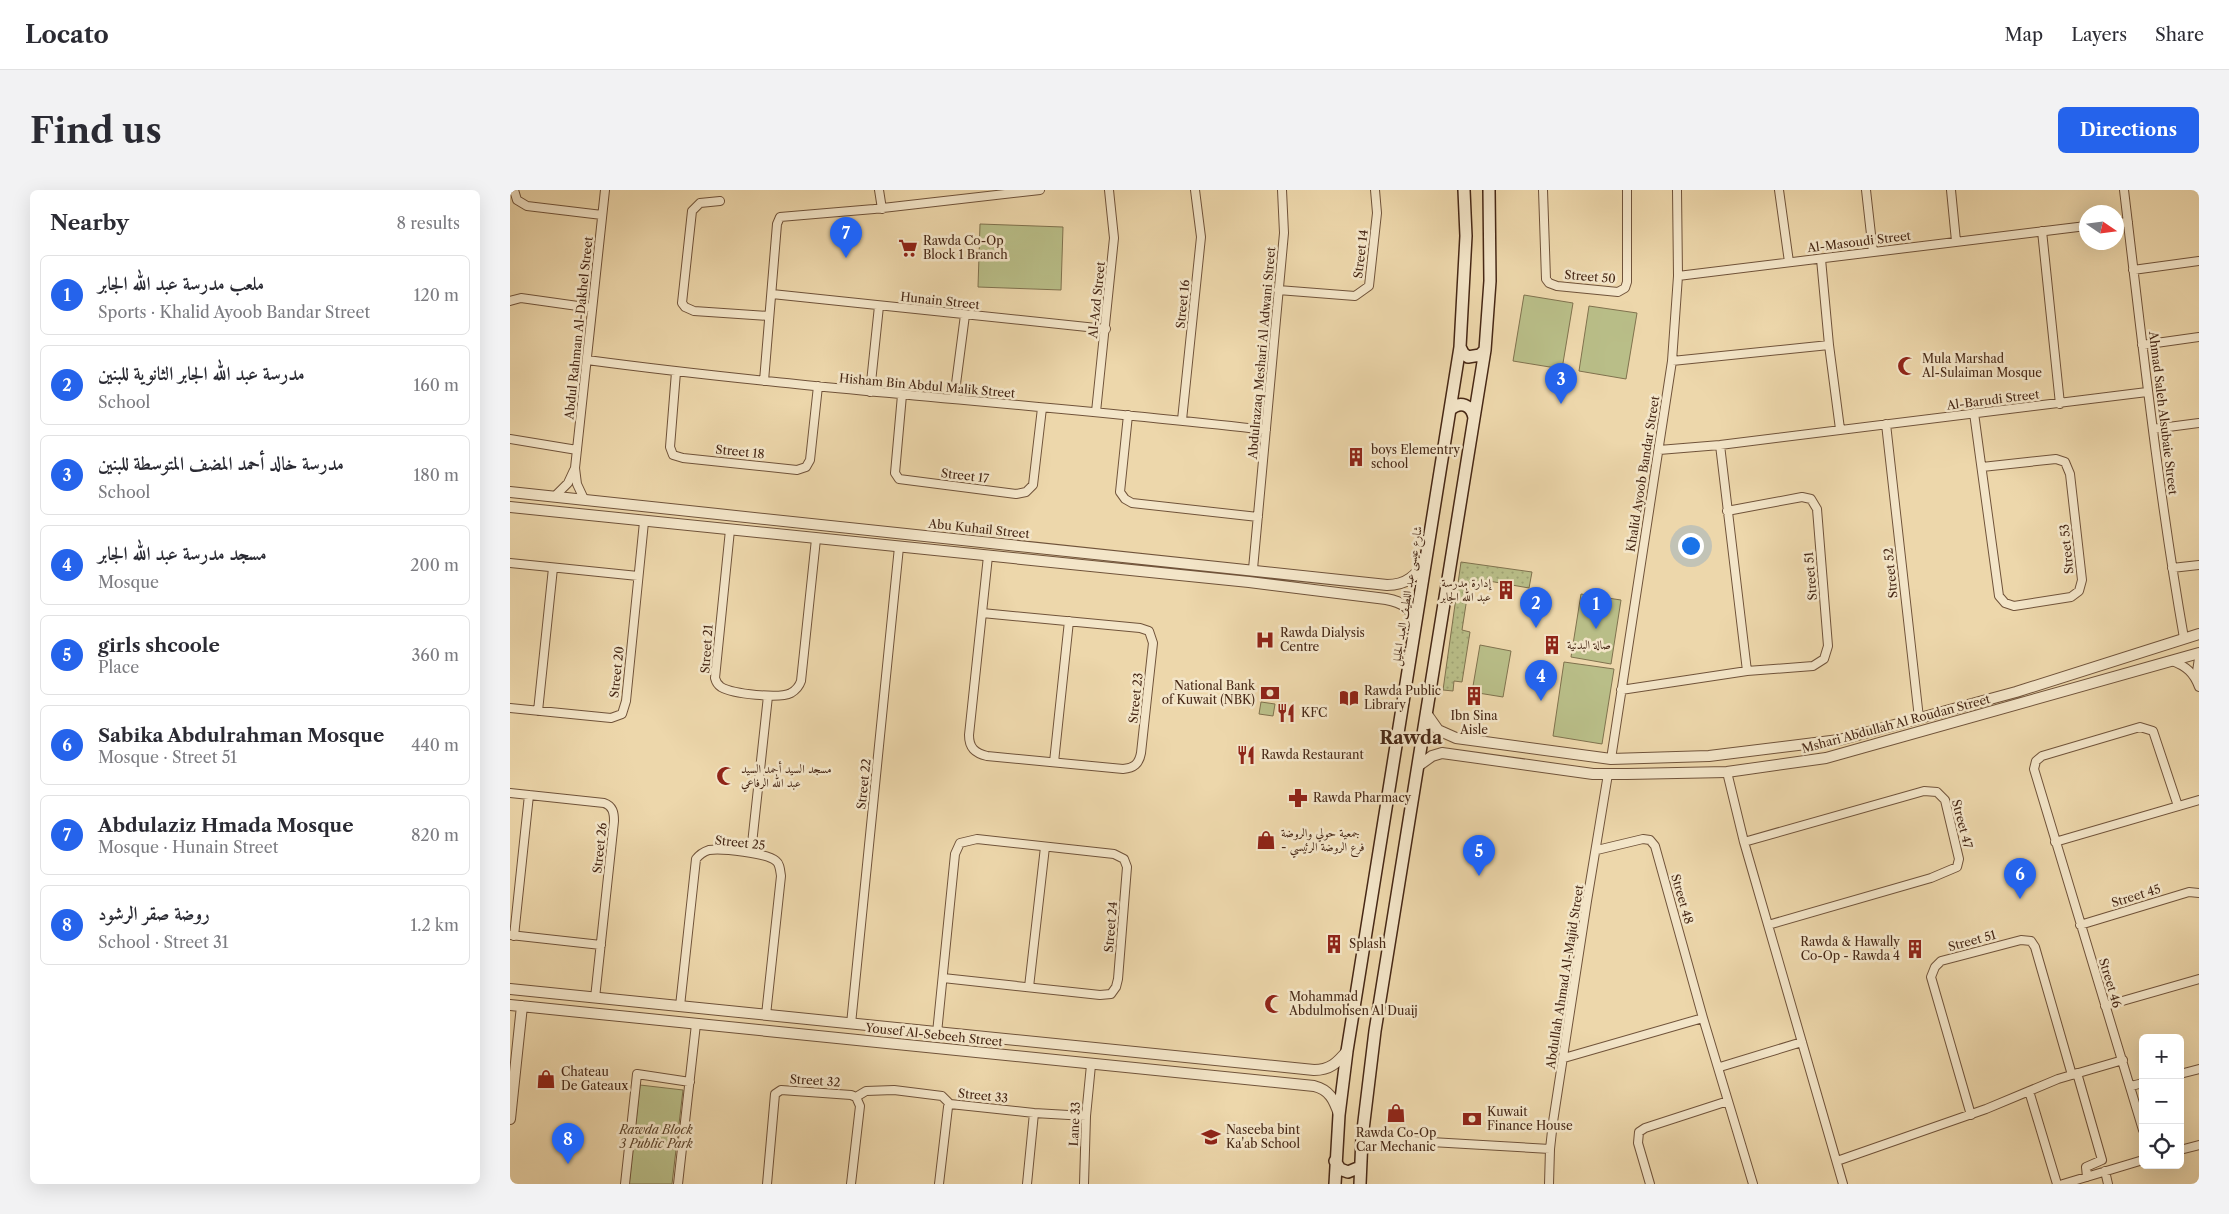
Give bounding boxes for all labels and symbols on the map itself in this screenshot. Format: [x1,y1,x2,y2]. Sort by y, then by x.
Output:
north arrow [2079,205,2124,250]
pin: 7 [830,217,862,258]
street label: Al-Masoudi Street [1805,228,1912,255]
street label: Street 14 [1350,229,1371,279]
place label: Rawda Co-Op Block 1 Branch [923,233,1008,262]
street label: Abdul Rahman Al-Dakhel Street [561,235,596,421]
supermarket icon: Rawda Co-Op Block 1 Branch [897,237,919,259]
street label: Abdulrazaq Meshari Al Adwani Street [1245,245,1278,461]
street label: Al-Azd Street [1085,260,1108,340]
street label: Street 50 [1564,267,1616,286]
street label: Street 16 [1172,279,1193,329]
street label: Hunain Street [900,289,981,312]
street label: Ahmad Saleh Alsubaie Street [2146,329,2181,496]
place label: Mula Marshad Al-Sulaiman Mosque [1921,351,2042,380]
mosque icon: Mula Marshad Al-Sulaiman Mosque [1896,355,1918,377]
pin: 3 [1545,363,1577,404]
street label: Hisham Bin Abdul Malik Street [838,370,1016,401]
street label: Al-Barudi Street [1945,386,2041,413]
street label: Khalid Ayoob Bandar Street [1623,394,1662,553]
street label: Street 18 [715,441,765,462]
place label: boys Elementry school [1371,442,1460,471]
building icon: boys Elementry school [1345,446,1367,468]
street label: Street 17 [940,465,990,486]
street label: Abu Kuhail Street [927,516,1031,541]
street label: Street 53 [2056,523,2077,575]
street label: شارع عيسى عبد اللطيف العبد الجليل [1388,525,1429,668]
your location [1678,533,1704,559]
street label: Street 52 [1880,547,1901,599]
street label: Street 51 [1801,551,1820,601]
place label: إدارة مدرسة عبد الله الجابر [1438,575,1492,604]
building icon: إدارة مدرسة عبد الله الجابر [1495,579,1517,601]
pin: 2 [1520,587,1552,628]
pin: 1 [1580,588,1612,629]
street label: Street 21 [697,624,716,674]
place label: Rawda Dialysis Centre [1280,625,1365,654]
hospital icon: Rawda Dialysis Centre [1254,629,1276,651]
building icon: صالة البدنية [1541,634,1563,656]
place label: صالة البدنية [1567,637,1611,652]
street label: Street 20 [606,645,627,698]
pin: 4 [1525,660,1557,701]
street label: Street 23 [1125,672,1146,724]
place label: National Bank of Kuwait (NBK) [1162,678,1256,707]
bank icon: National Bank of Kuwait (NBK) [1259,682,1281,704]
place label: Rawda Public Library [1364,683,1441,712]
building icon: Ibn Sina Aisle [1463,685,1485,707]
library icon: Rawda Public Library [1338,687,1360,709]
street label: Mshari Abdullah Al Roudan Street [1800,691,1992,756]
restaurant icon: KFC [1275,702,1297,724]
place label: KFC [1301,705,1327,720]
place label: Ibn Sina Aisle [1450,708,1498,737]
district label: Rawda [1379,727,1443,749]
restaurant icon: Rawda Restaurant [1235,744,1257,766]
place label: Rawda Restaurant [1261,747,1364,762]
street label: Street 22 [853,758,874,810]
place label: مسجد السيد أحمد السيد عبد الله الرفاعي [741,761,832,793]
mosque icon: مسجد السيد أحمد السيد عبد الله الرفاعي [715,765,737,787]
pharmacy icon: Rawda Pharmacy [1287,787,1309,809]
place label: Rawda Pharmacy [1313,790,1412,805]
street label: Street 47 [1949,798,1976,850]
street label: Street 26 [589,822,610,874]
place label: جمعية حولي والروضة - فرع الروضة الرئيسي [1281,825,1364,858]
shop icon: جمعية حولي والروضة - فرع الروضة الرئيسي [1255,829,1277,851]
street label: Street 25 [714,832,766,853]
pin: 5 [1463,835,1495,876]
pin: 6 [2004,858,2036,899]
street label: Street 48 [1668,872,1697,926]
street label: Street 45 [2109,881,2162,910]
street label: Abdullah Ahmad Al-Majid Street [1542,883,1587,1071]
street label: Street 24 [1101,901,1120,953]
street label: Street 51 [1946,927,1997,954]
building icon: Splash [1323,933,1345,955]
place label: Rawda & Hawally Co-Op - Rawda 4 [1800,934,1900,963]
place label: Splash [1349,936,1387,951]
building icon: Rawda & Hawally Co-Op - Rawda 4 [1904,938,1926,960]
street label: Street 46 [2096,956,2125,1010]
place label: Mohammad Abdulmohsen Al Duaij [1288,989,1418,1018]
mosque icon: Mohammad Abdulmohsen Al Duaij [1263,993,1285,1015]
street label: Yousef Al-Sebeeh Street [864,1020,1004,1049]
place label: Chateau De Gateaux [561,1064,628,1093]
shop icon: Chateau De Gateaux [535,1068,557,1090]
street label: Street 32 [789,1071,841,1090]
street label: Street 33 [957,1085,1009,1106]
street label: Lane 33 [1066,1101,1083,1147]
shop icon: Rawda Co-Op Car Mechanic [1385,1102,1407,1124]
place label: Kuwait Finance House [1487,1104,1573,1133]
bank icon: Kuwait Finance House [1461,1108,1483,1130]
park label: Rawda Block 3 Public Park [618,1122,694,1151]
place label: Naseeba bint Ka'ab School [1226,1122,1301,1151]
pin: 8 [552,1123,584,1164]
place label: Rawda Co-Op Car Mechanic [1356,1125,1436,1154]
school or university icon: Naseeba bint Ka'ab School [1200,1126,1222,1148]

